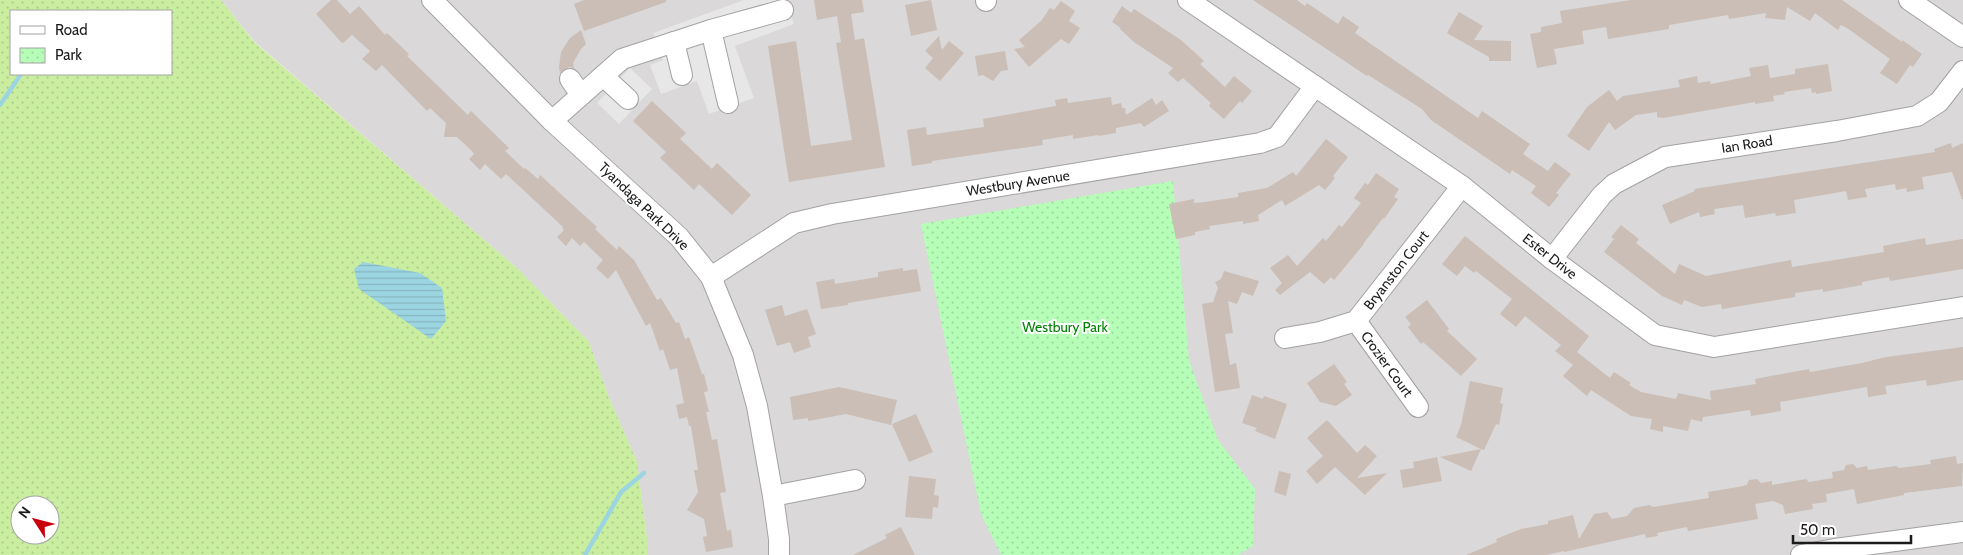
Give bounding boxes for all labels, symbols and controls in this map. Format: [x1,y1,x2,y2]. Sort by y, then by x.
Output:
legend [10,10,172,75]
text: Road [55,21,88,39]
text: Park [55,46,82,64]
street label: Ian Road [1720,131,1774,157]
street label: Tyandaga Park Drive [595,158,693,254]
street label: Westbury Avenue [965,166,1071,200]
street label: Bryanston Court [1359,226,1433,313]
street label: Ester Drive [1519,229,1581,283]
park label: Westbury Park [1022,318,1108,336]
street label: Crozier Court [1357,327,1417,401]
north arrow [10,495,60,545]
text: N [14,503,35,522]
scale bar [1793,512,1910,544]
text: 50 m [1800,521,1835,539]

